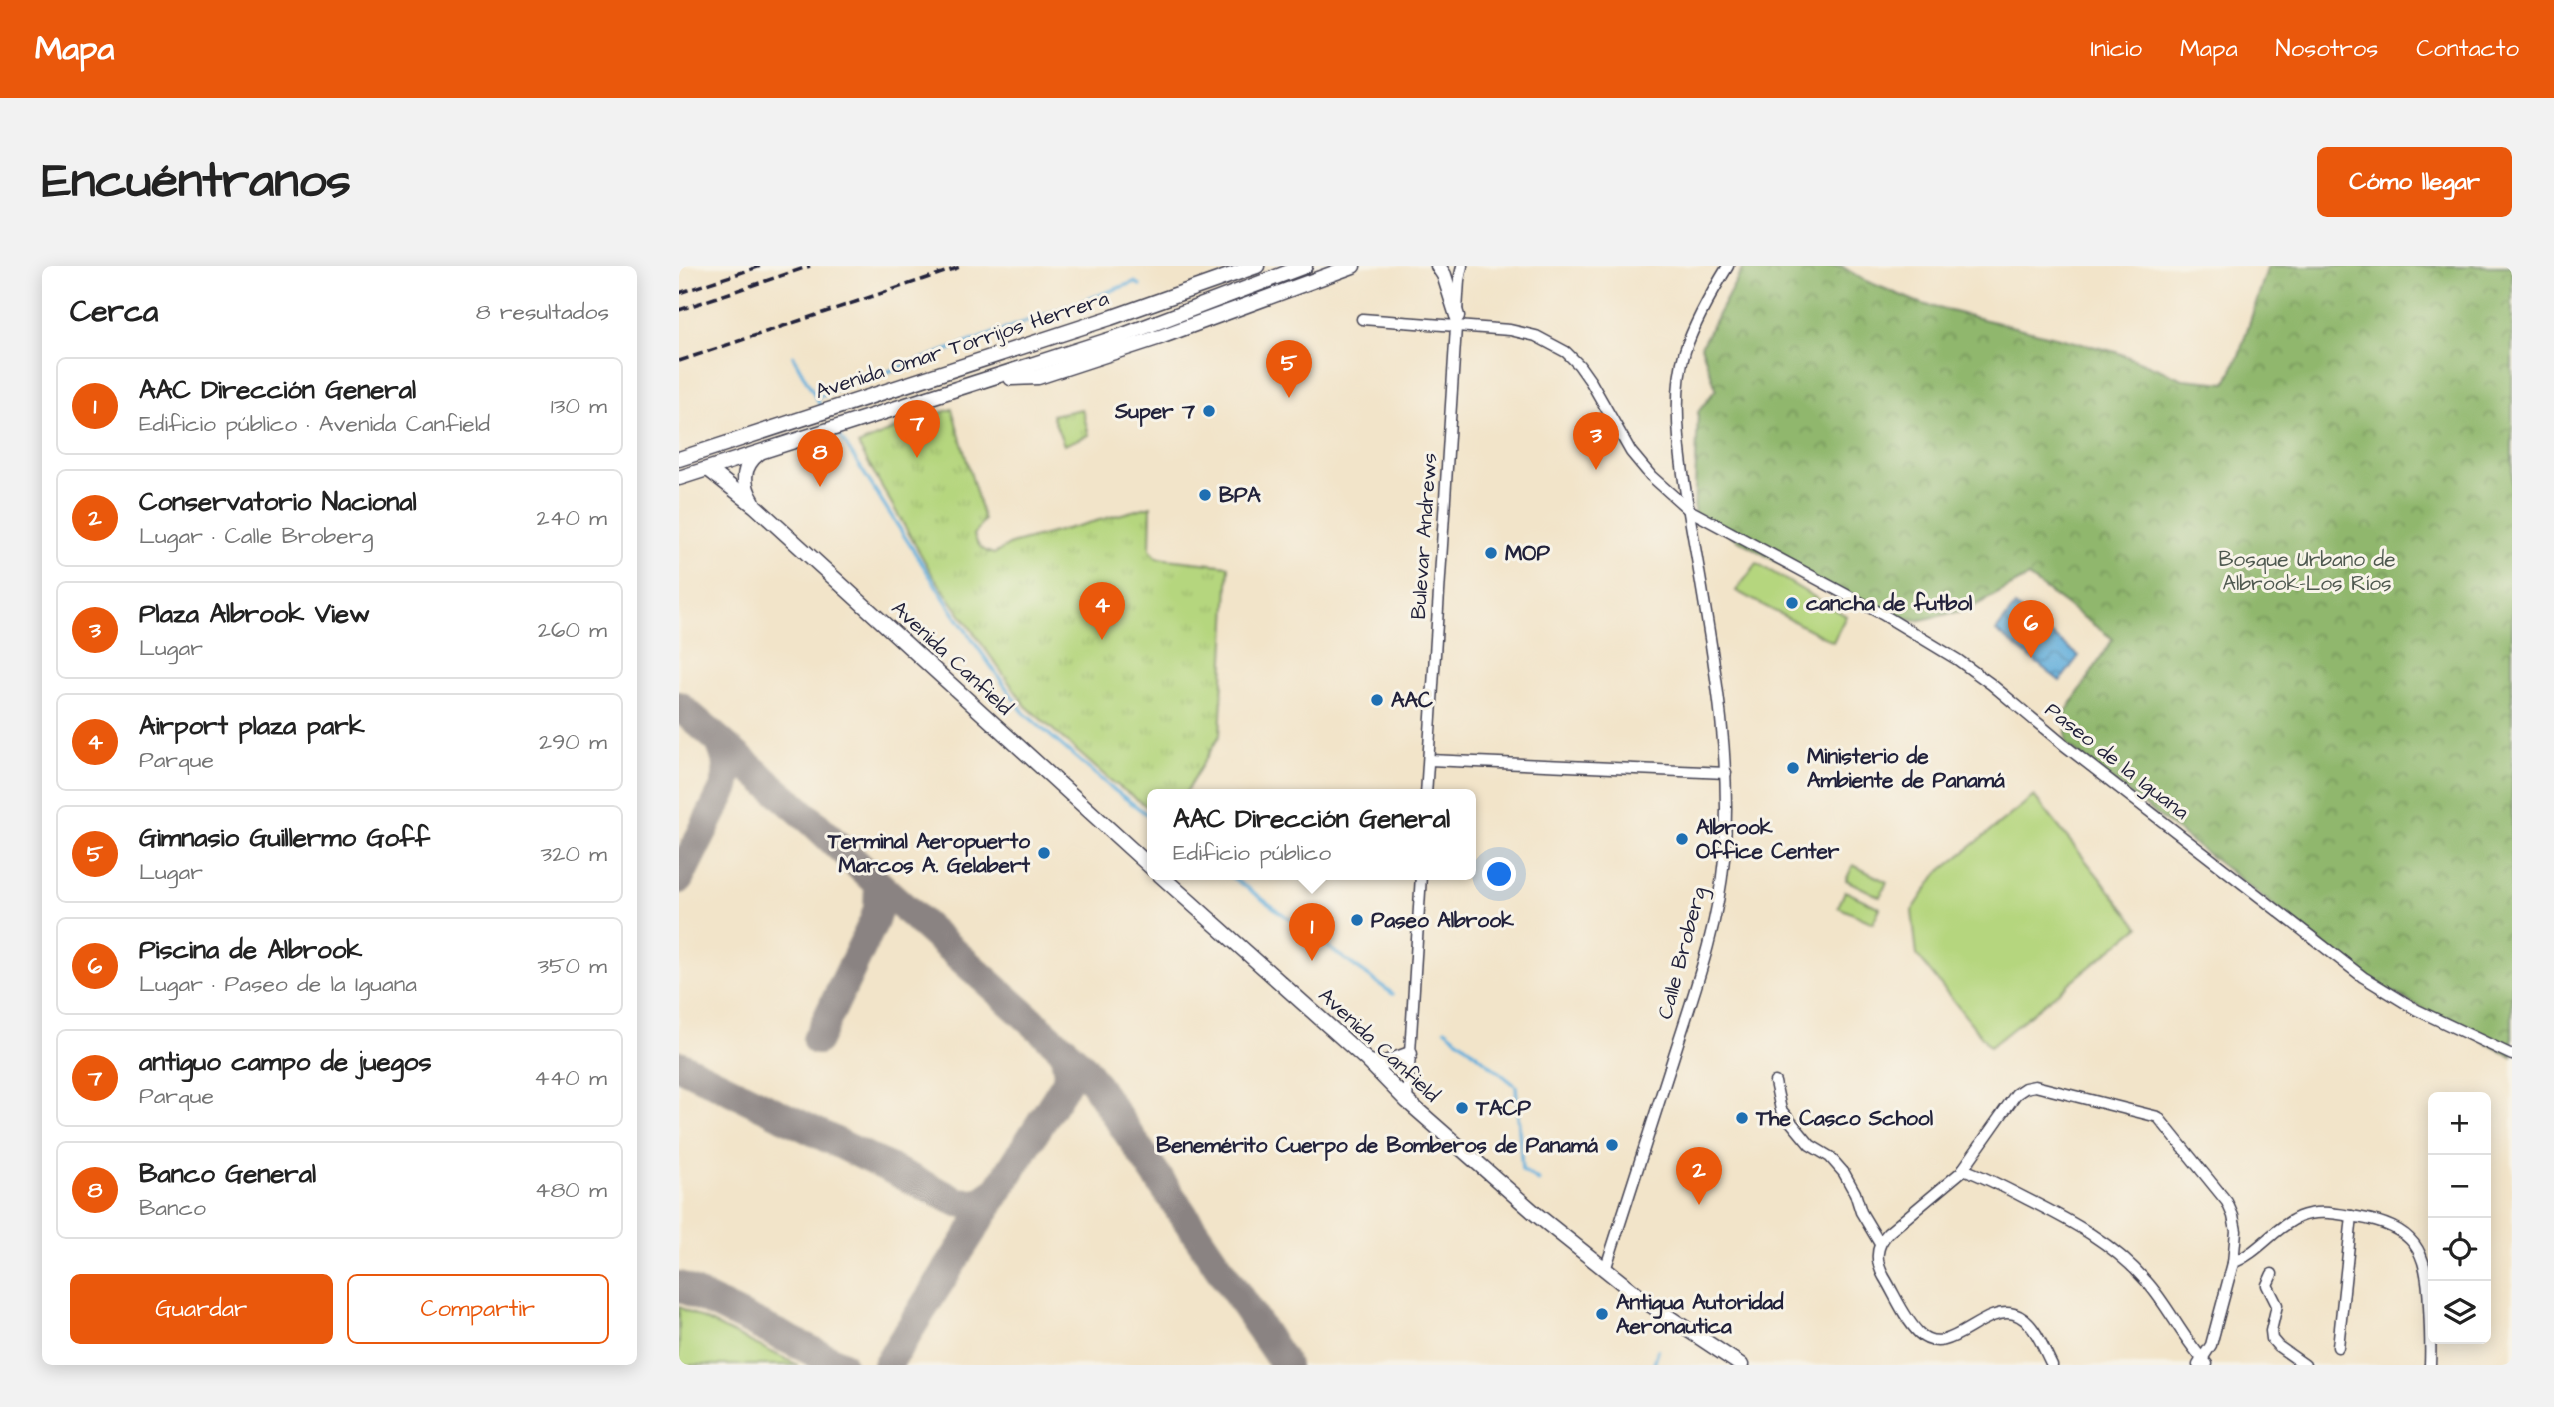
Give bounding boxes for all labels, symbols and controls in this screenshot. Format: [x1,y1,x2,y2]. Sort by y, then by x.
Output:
text: Mapa [35,26,114,72]
text: Inicio [2090,32,2142,66]
text: Mapa [2180,32,2238,66]
text: Nosotros [2276,32,2378,66]
text: Contacto [2416,32,2519,66]
button: Cómo llegar [2317,147,2512,217]
text: Encuéntranos [42,148,351,216]
street label: Avenida Omar Torrijos Herrera [812,284,1113,406]
text: Cerca [70,291,158,333]
text: 8 resultados [476,296,609,328]
pin: 5 [1266,340,1312,398]
text: AAC Dirección General [139,372,416,408]
text: 1 [94,390,96,422]
text: 130 m [551,390,607,422]
place label: Super 7 [1114,397,1195,427]
pin: 7 [894,400,940,458]
marker: Super 7 [1201,403,1217,419]
text: Edificio público · Avenida Canfield [139,408,490,440]
pin: 3 [1573,412,1619,470]
pin: 8 [797,429,843,487]
street label: Bulevar Andrews [1404,452,1444,620]
place label: BPA [1219,481,1261,510]
text: Conservatorio Nacional [139,484,417,520]
marker: BPA [1197,487,1213,503]
text: 2 [88,502,102,534]
text: 240 m [537,502,607,534]
text: Lugar · Calle Broberg [139,520,373,552]
place label: MOP [1505,539,1550,568]
marker: MOP [1483,545,1499,561]
park label: Bosque Urbano de Albrook-Los Ríos [2218,545,2396,598]
pin: 4 [1079,582,1125,640]
place label: cancha de futbol [1806,589,1973,618]
street label: Avenida Canfield [885,594,1019,722]
marker: cancha de futbol [1784,595,1800,611]
text: Plaza Albrook View [139,596,370,632]
pin: 6 [2008,600,2054,658]
text: 3 [89,614,101,646]
text: 260 m [538,614,607,646]
text: Lugar [139,632,203,664]
place label: AAC [1391,686,1433,715]
marker: AAC [1369,692,1385,708]
street label: Paseo de la Iguana [2038,695,2195,828]
text: Airport plaza park [139,708,365,744]
text: 4 [87,726,103,758]
text: 290 m [539,726,607,758]
place label: Ministerio de Ambiente de Panamá [1807,742,2005,795]
text: Parque [139,744,214,776]
marker: Ministerio de Ambiente de Panamá [1785,760,1801,776]
popup [1147,789,1476,880]
text: AAC Dirección General [1173,801,1450,837]
place label: Albrook Office Center [1696,813,1840,866]
text: Gimnasio Guillermo Goff [139,820,430,856]
place label: Terminal Aeropuerto Marcos A. Gelabert [827,827,1031,880]
marker: Albrook Office Center [1674,831,1690,847]
text: Edificio público [1173,837,1331,869]
text: 5 [87,838,103,870]
text: 320 m [541,838,607,870]
marker: Terminal Aeropuerto Marcos A. Gelabert [1036,845,1052,861]
text: Lugar [139,856,203,888]
your location [1482,857,1516,891]
street label: Calle Broberg [1650,883,1716,1023]
pin: 1 [1289,903,1335,961]
place label: Paseo Albrook [1371,906,1514,935]
marker: Paseo Albrook [1349,912,1365,928]
text: Piscina de Albrook [139,932,362,968]
text: 6 [88,950,102,982]
text: 350 m [537,950,607,982]
text: Lugar · Paseo de la Iguana [139,968,417,1000]
street label: Avenida Canfield [1312,981,1446,1109]
text: antiguo campo de juegos [139,1044,432,1080]
text: 7 [88,1062,102,1094]
text: 440 m [534,1062,607,1094]
text: Parque [139,1080,214,1112]
map controls [2428,1092,2491,1344]
button: + [2428,1092,2491,1155]
place label: TACP [1475,1094,1531,1123]
marker: TACP [1454,1100,1470,1116]
place label: The Casco School [1755,1104,1934,1133]
marker: The Casco School [1734,1110,1750,1126]
place label: Benemérito Cuerpo de Bomberos de Panamá [1156,1131,1598,1161]
marker: Benemérito Cuerpo de Bomberos de Panamá [1604,1137,1620,1153]
pin: 2 [1676,1147,1722,1205]
button: − [2428,1155,2491,1218]
text: Banco General [139,1156,316,1192]
text: 8 [88,1174,102,1206]
text: 480 m [535,1174,607,1206]
text: Banco [139,1192,206,1224]
button: locate [2428,1218,2491,1281]
button: Guardar [70,1274,333,1344]
button: Compartir [347,1274,609,1344]
button: layers [2428,1281,2491,1344]
place label: Antigua Autoridad Aeronautica [1616,1288,1784,1341]
marker: Antigua Autoridad Aeronautica [1594,1306,1610,1322]

